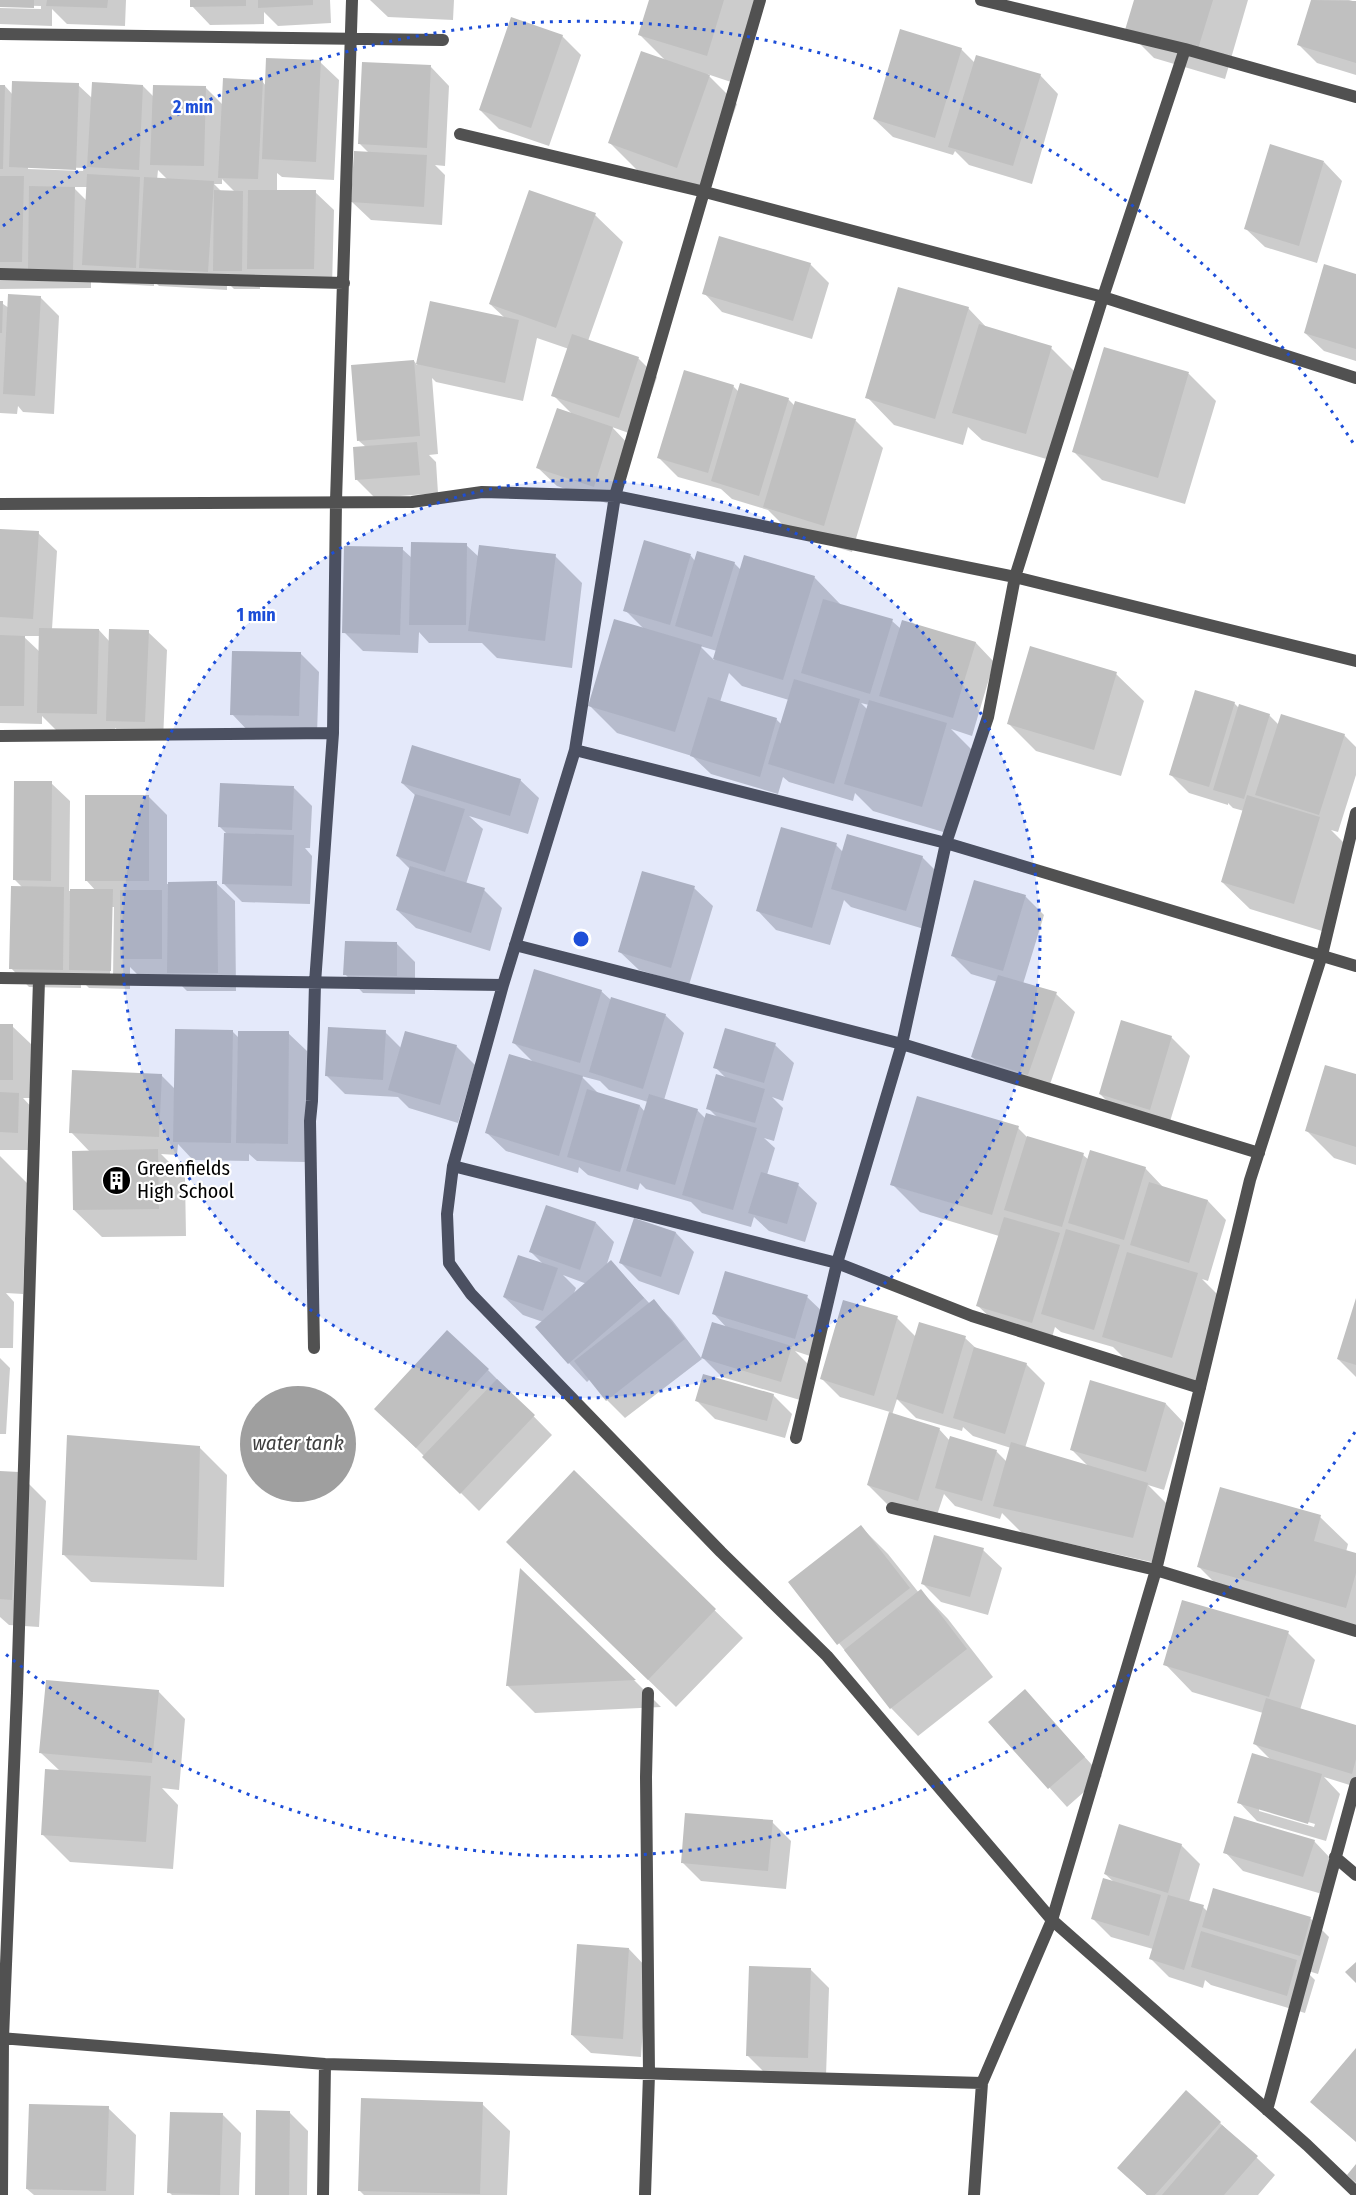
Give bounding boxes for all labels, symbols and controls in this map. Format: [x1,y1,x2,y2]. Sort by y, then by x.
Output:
text: 2 min [172,96,213,118]
text: 1 min [236,604,276,626]
centre of rings [571,929,591,949]
place label: Greenfields High School [137,1156,234,1203]
building icon: Greenfields High School [100,1164,132,1196]
water label: water tank [252,1430,344,1456]

